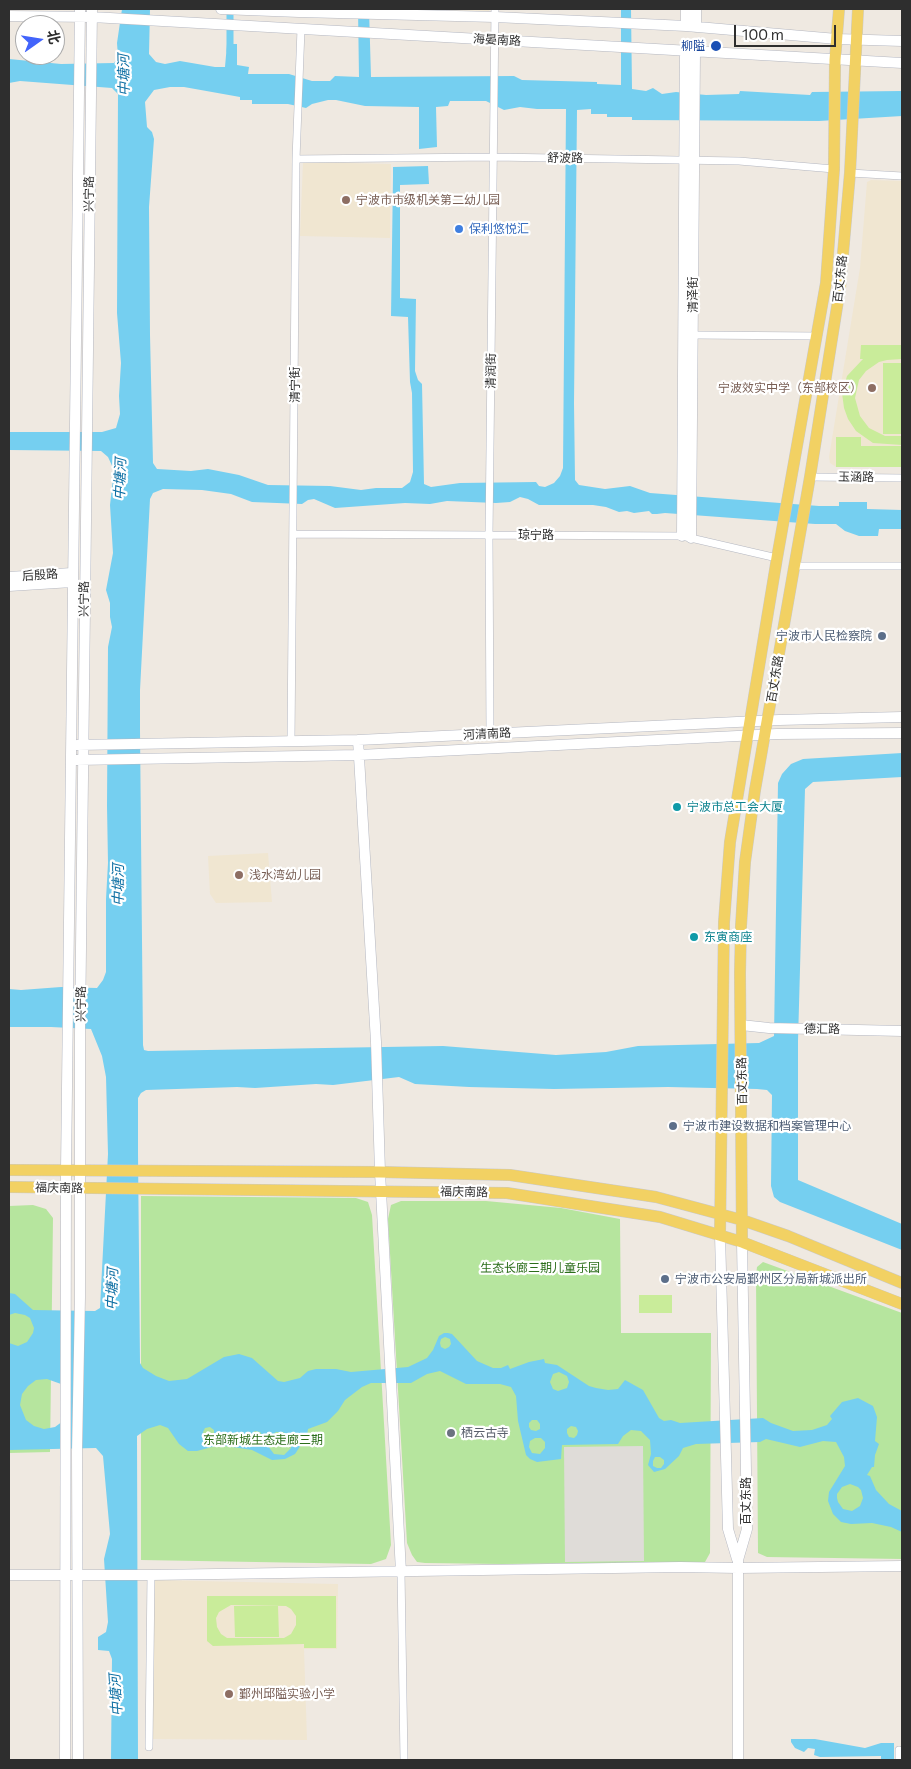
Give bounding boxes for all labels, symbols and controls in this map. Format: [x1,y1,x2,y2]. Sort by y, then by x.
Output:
north arrow [15,15,65,65]
scale bar [736,15,838,47]
text: 100 m [742,25,784,43]
text: 北 [44,28,64,45]
street label: 海晏南路 [473,32,521,48]
place label: 柳隘 [681,39,705,53]
marker: 柳隘 [709,39,723,53]
water label: 中塘河 [115,54,133,96]
street label: 舒波路 [547,150,583,166]
street label: 兴宁路 [81,176,97,212]
place label: 宁波市市级机关第二幼儿园 [356,193,500,207]
marker: 宁波市市级机关第二幼儿园 [340,194,352,206]
place label: 保利悠悦汇 [469,222,529,236]
marker: 保利悠悦汇 [453,223,465,235]
street label: 百丈东路 [830,254,850,304]
street label: 清泽街 [686,277,700,313]
street label: 清润街 [483,353,499,389]
street label: 清宁街 [288,367,302,403]
place label: 宁波效实中学（东部校区） [718,381,862,395]
marker: 宁波效实中学（东部校区） [866,382,878,394]
water label: 中塘河 [111,458,129,500]
street label: 玉涵路 [838,469,874,485]
street label: 琼宁路 [518,528,554,542]
street label: 后殷路 [22,567,58,583]
street label: 兴宁路 [76,581,92,617]
place label: 宁波市人民检察院 [776,629,872,643]
marker: 宁波市人民检察院 [876,630,888,642]
street label: 百丈东路 [764,654,786,704]
street label: 河清南路 [463,726,511,742]
place label: 宁波市总工会大厦 [687,800,783,814]
marker: 宁波市总工会大厦 [671,801,683,813]
water label: 中塘河 [110,864,126,906]
place label: 浅水湾幼儿园 [249,868,321,882]
marker: 浅水湾幼儿园 [233,869,245,881]
place label: 东寅商座 [704,930,752,944]
marker: 东寅商座 [688,931,700,943]
street label: 兴宁路 [73,986,89,1022]
street label: 德汇路 [804,1021,840,1037]
street label: 百丈东路 [734,1057,750,1105]
place label: 宁波市建设数据和档案管理中心 [683,1119,851,1133]
marker: 宁波市建设数据和档案管理中心 [667,1120,679,1132]
street label: 福庆南路 [35,1180,83,1196]
street label: 福庆南路 [440,1184,488,1200]
park label: 生态长廊三期儿童乐园 [480,1261,600,1275]
water label: 中塘河 [103,1268,121,1310]
place label: 宁波市公安局鄞州区分局新城派出所 [675,1272,867,1286]
marker: 宁波市公安局鄞州区分局新城派出所 [659,1273,671,1285]
place label: 栖云古寺 [461,1426,509,1440]
marker: 栖云古寺 [445,1427,457,1439]
park label: 东部新城生态走廊三期 [203,1433,323,1447]
street label: 百丈东路 [739,1477,753,1525]
water label: 中塘河 [106,1673,126,1717]
place label: 鄞州邱隘实验小学 [239,1687,335,1701]
marker: 鄞州邱隘实验小学 [223,1688,235,1700]

